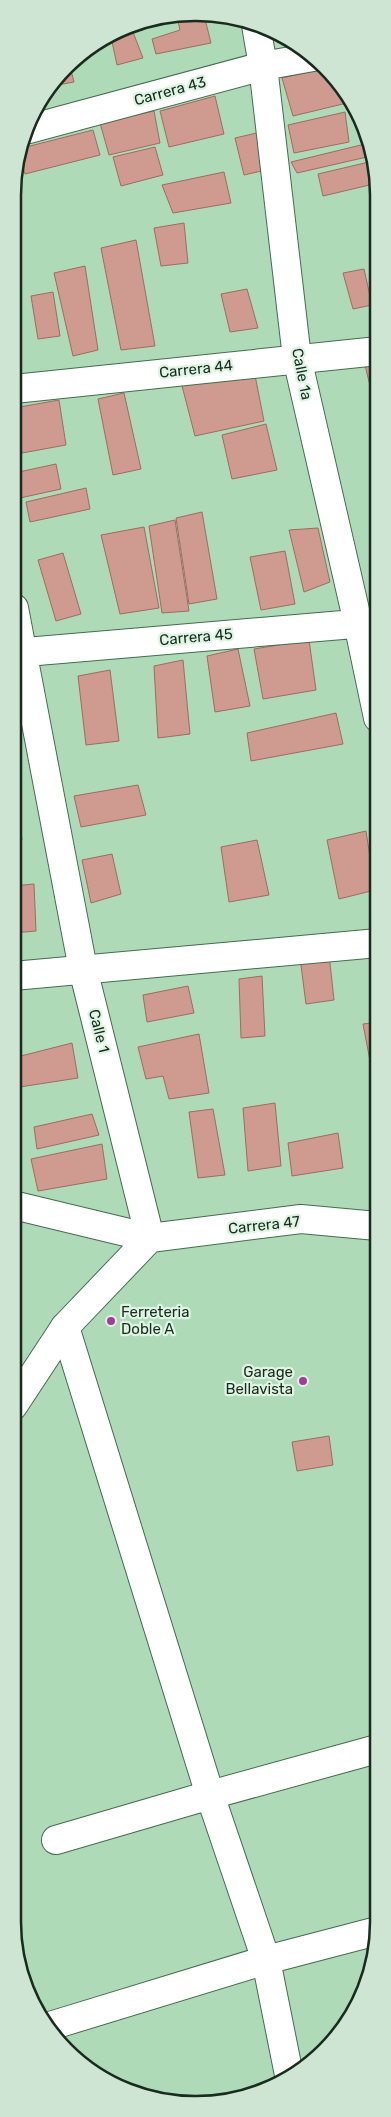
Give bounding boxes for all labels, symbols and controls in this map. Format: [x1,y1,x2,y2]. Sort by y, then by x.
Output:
street label: Carrera 43 [132,73,208,109]
street label: Calle 1a [288,347,316,401]
street label: Carrera 44 [158,356,234,382]
street label: Carrera 45 [159,625,234,649]
street label: Calle 1 [85,1007,113,1055]
street label: Carrera 47 [227,1212,301,1238]
place label: Ferreteria Doble A [121,1303,189,1338]
marker: Ferreteria Doble A [105,1315,117,1327]
place label: Garage Bellavista [225,1363,293,1398]
marker: Garage Bellavista [297,1375,309,1387]

